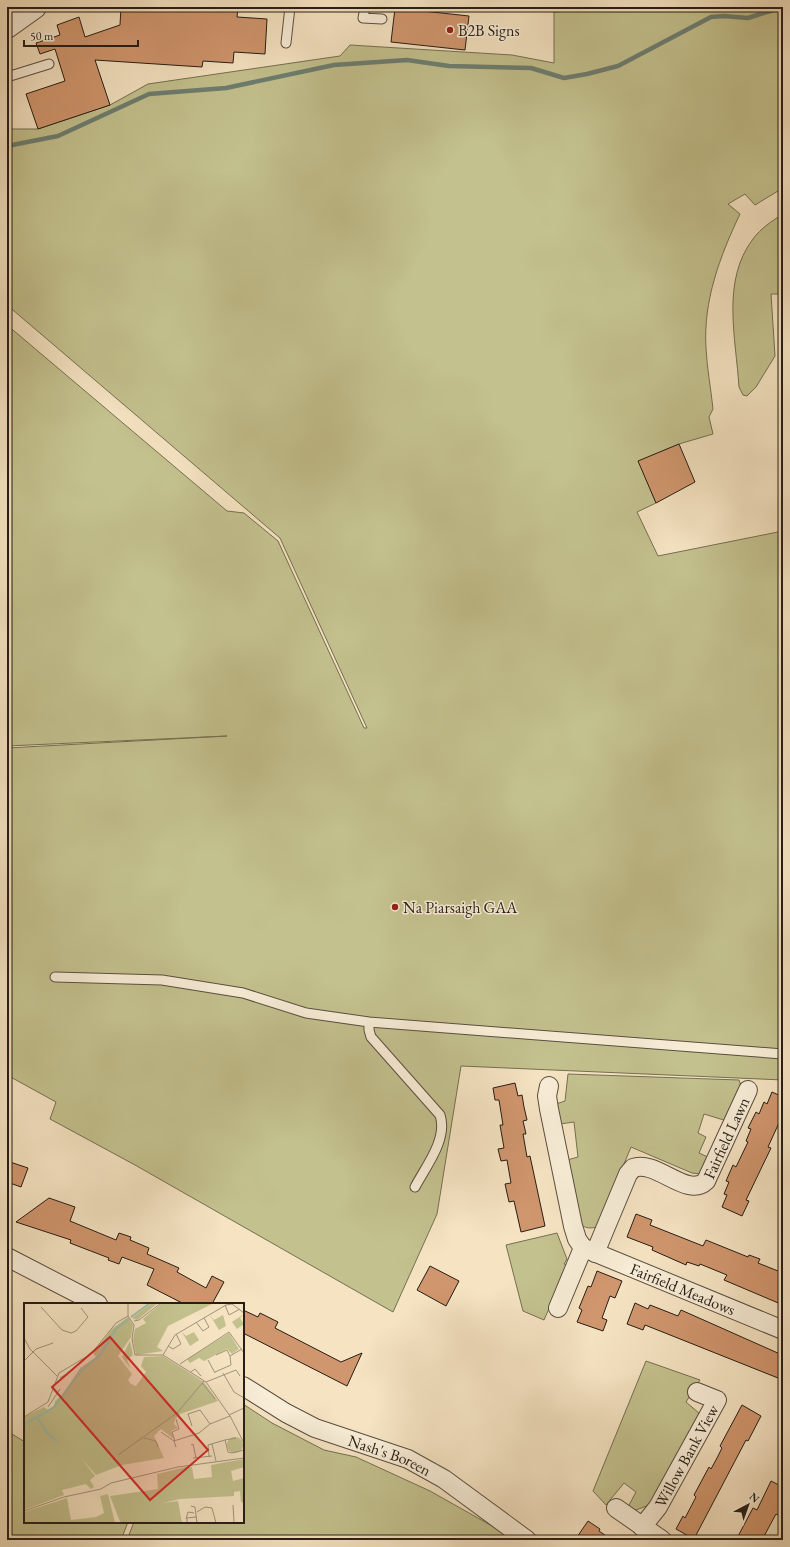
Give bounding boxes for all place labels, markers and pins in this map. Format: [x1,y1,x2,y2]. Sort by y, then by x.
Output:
place label: B2B Signs [458,20,520,41]
marker: B2B Signs [445,25,455,35]
place label: Na Piarsaigh GAA [403,897,518,918]
marker: Na Piarsaigh GAA [390,902,400,912]

